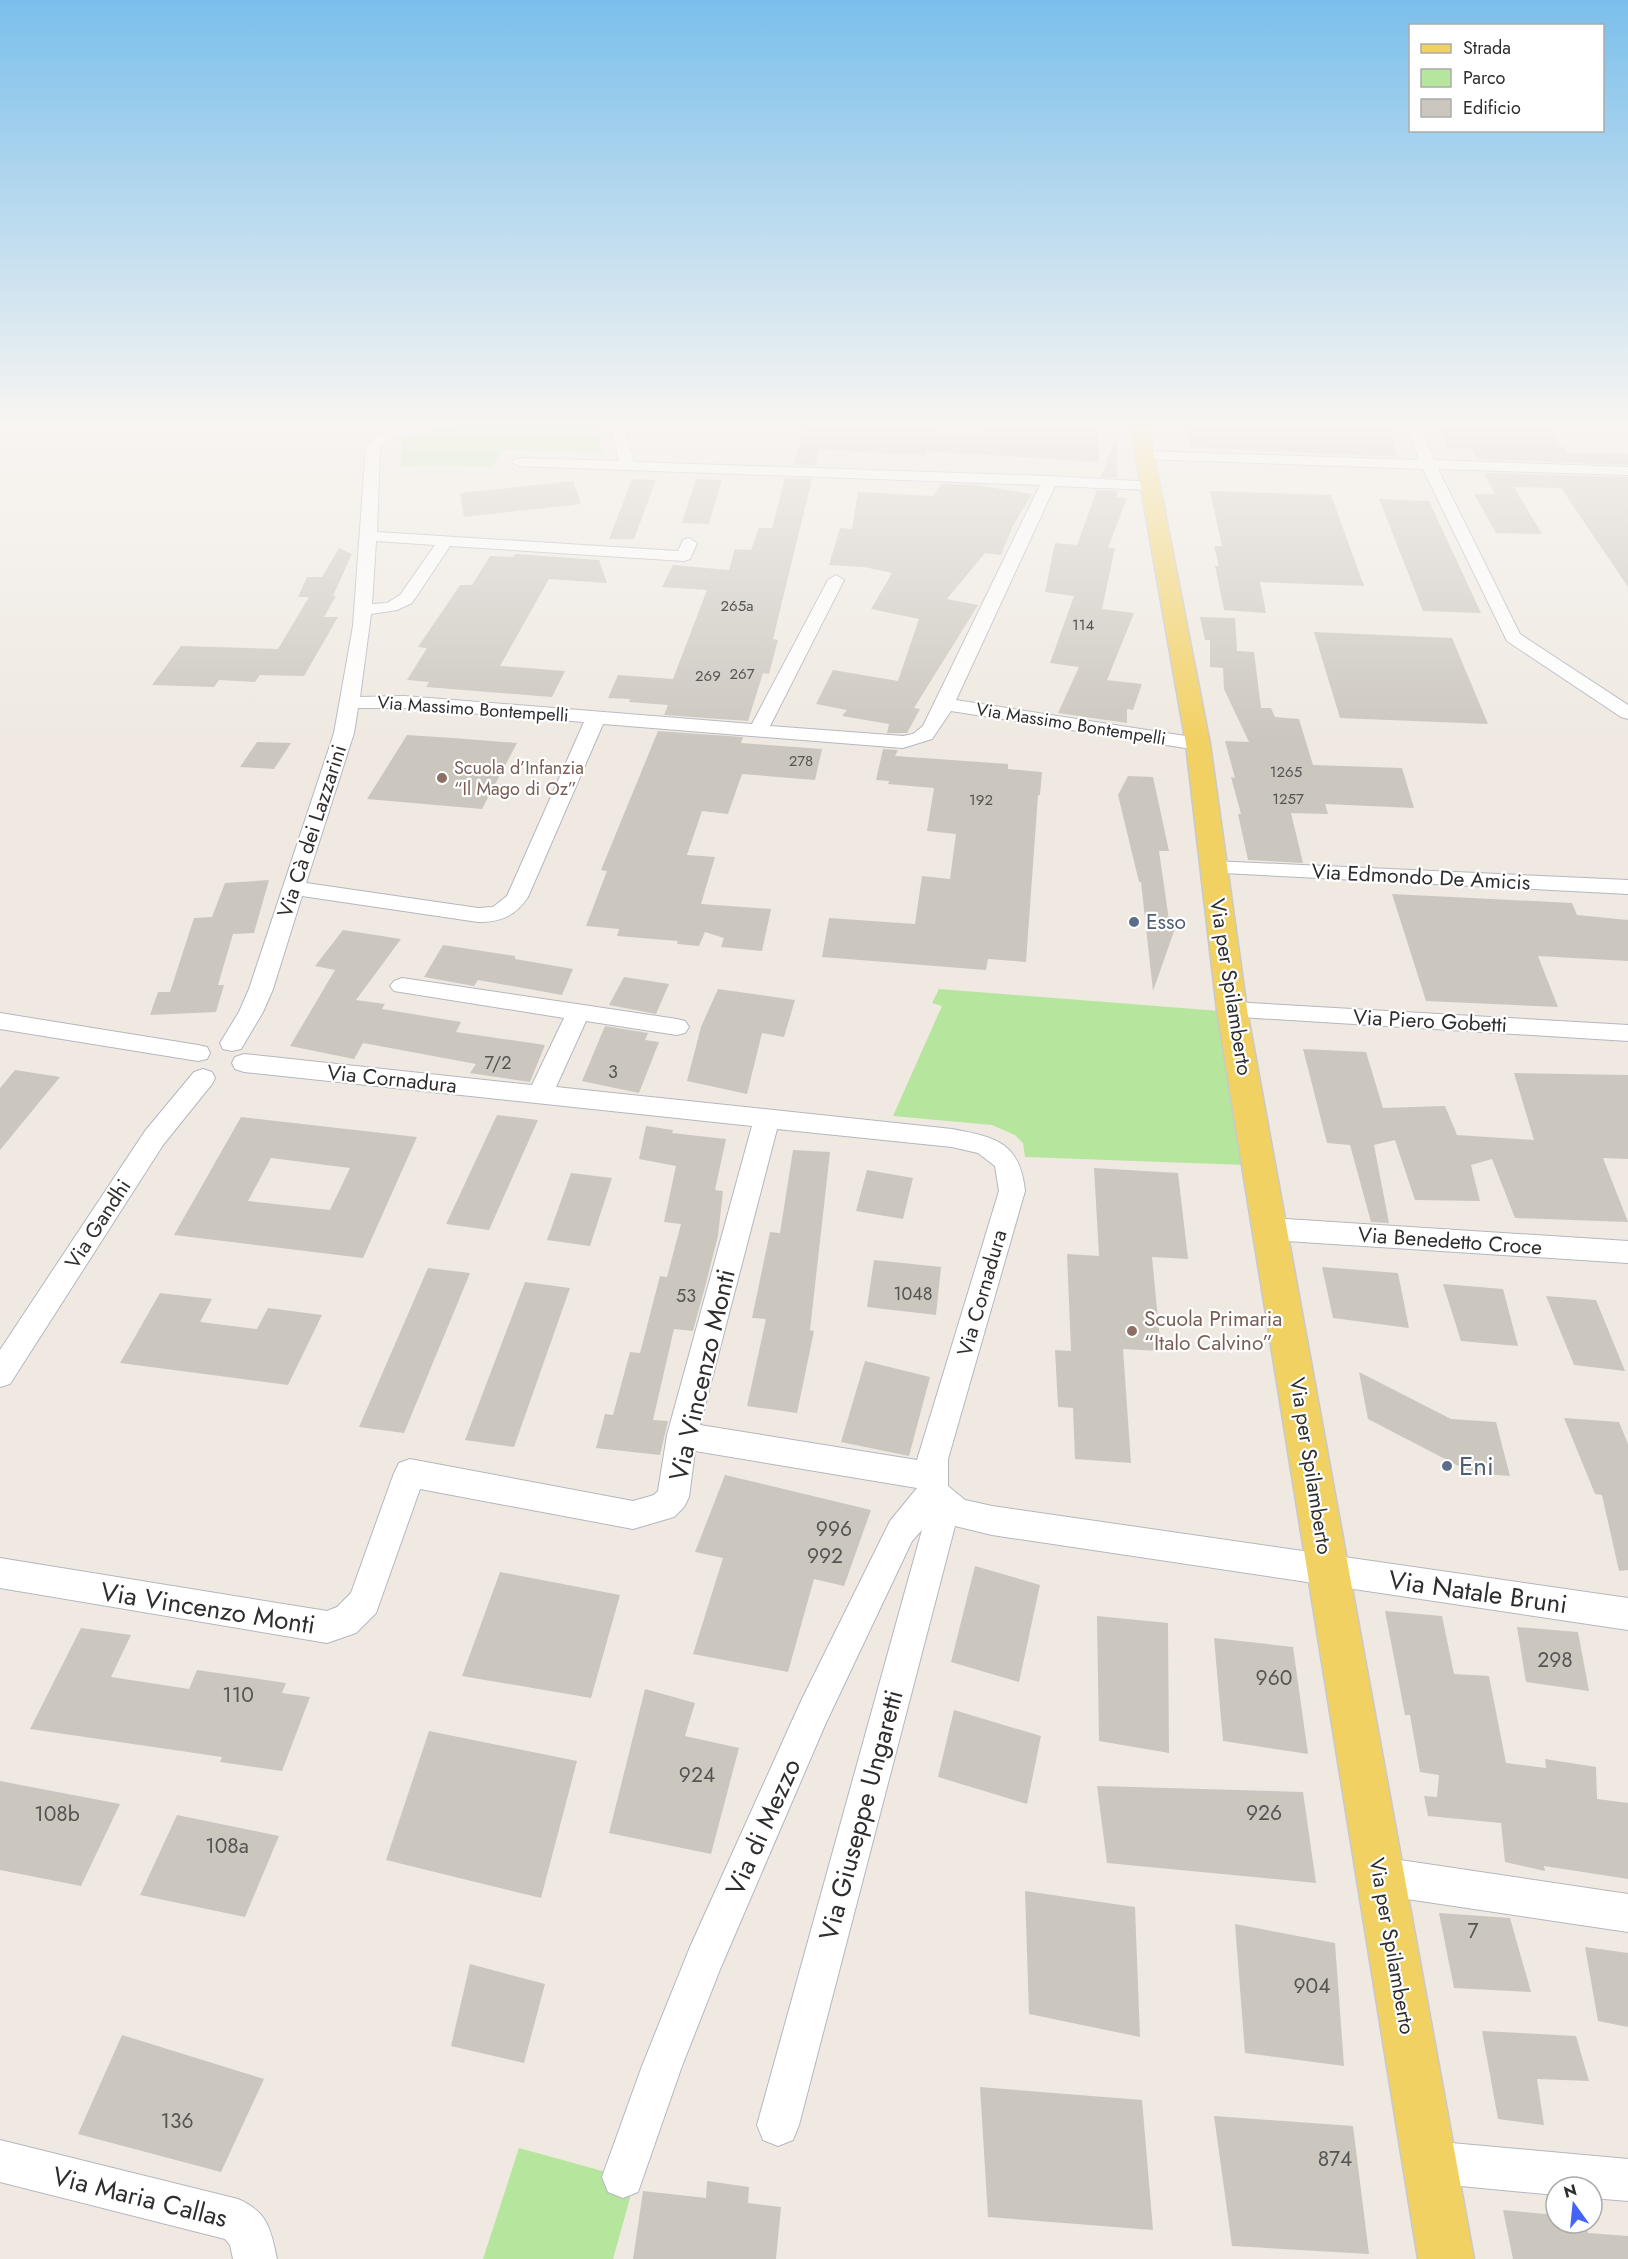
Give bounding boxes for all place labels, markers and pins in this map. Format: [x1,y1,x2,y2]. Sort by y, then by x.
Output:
place label: Scuola d’Infanzia “Il Mago di Oz” [454,755,584,802]
marker: Scuola d’Infanzia “Il Mago di Oz” [435,771,449,785]
place label: Esso [1146,907,1186,937]
marker: Esso [1127,915,1141,929]
place label: Scuola Primaria “Italo Calvino” [1144,1304,1282,1358]
marker: Scuola Primaria “Italo Calvino” [1125,1324,1139,1338]
place label: Eni [1459,1447,1494,1485]
marker: Eni [1440,1459,1454,1473]

